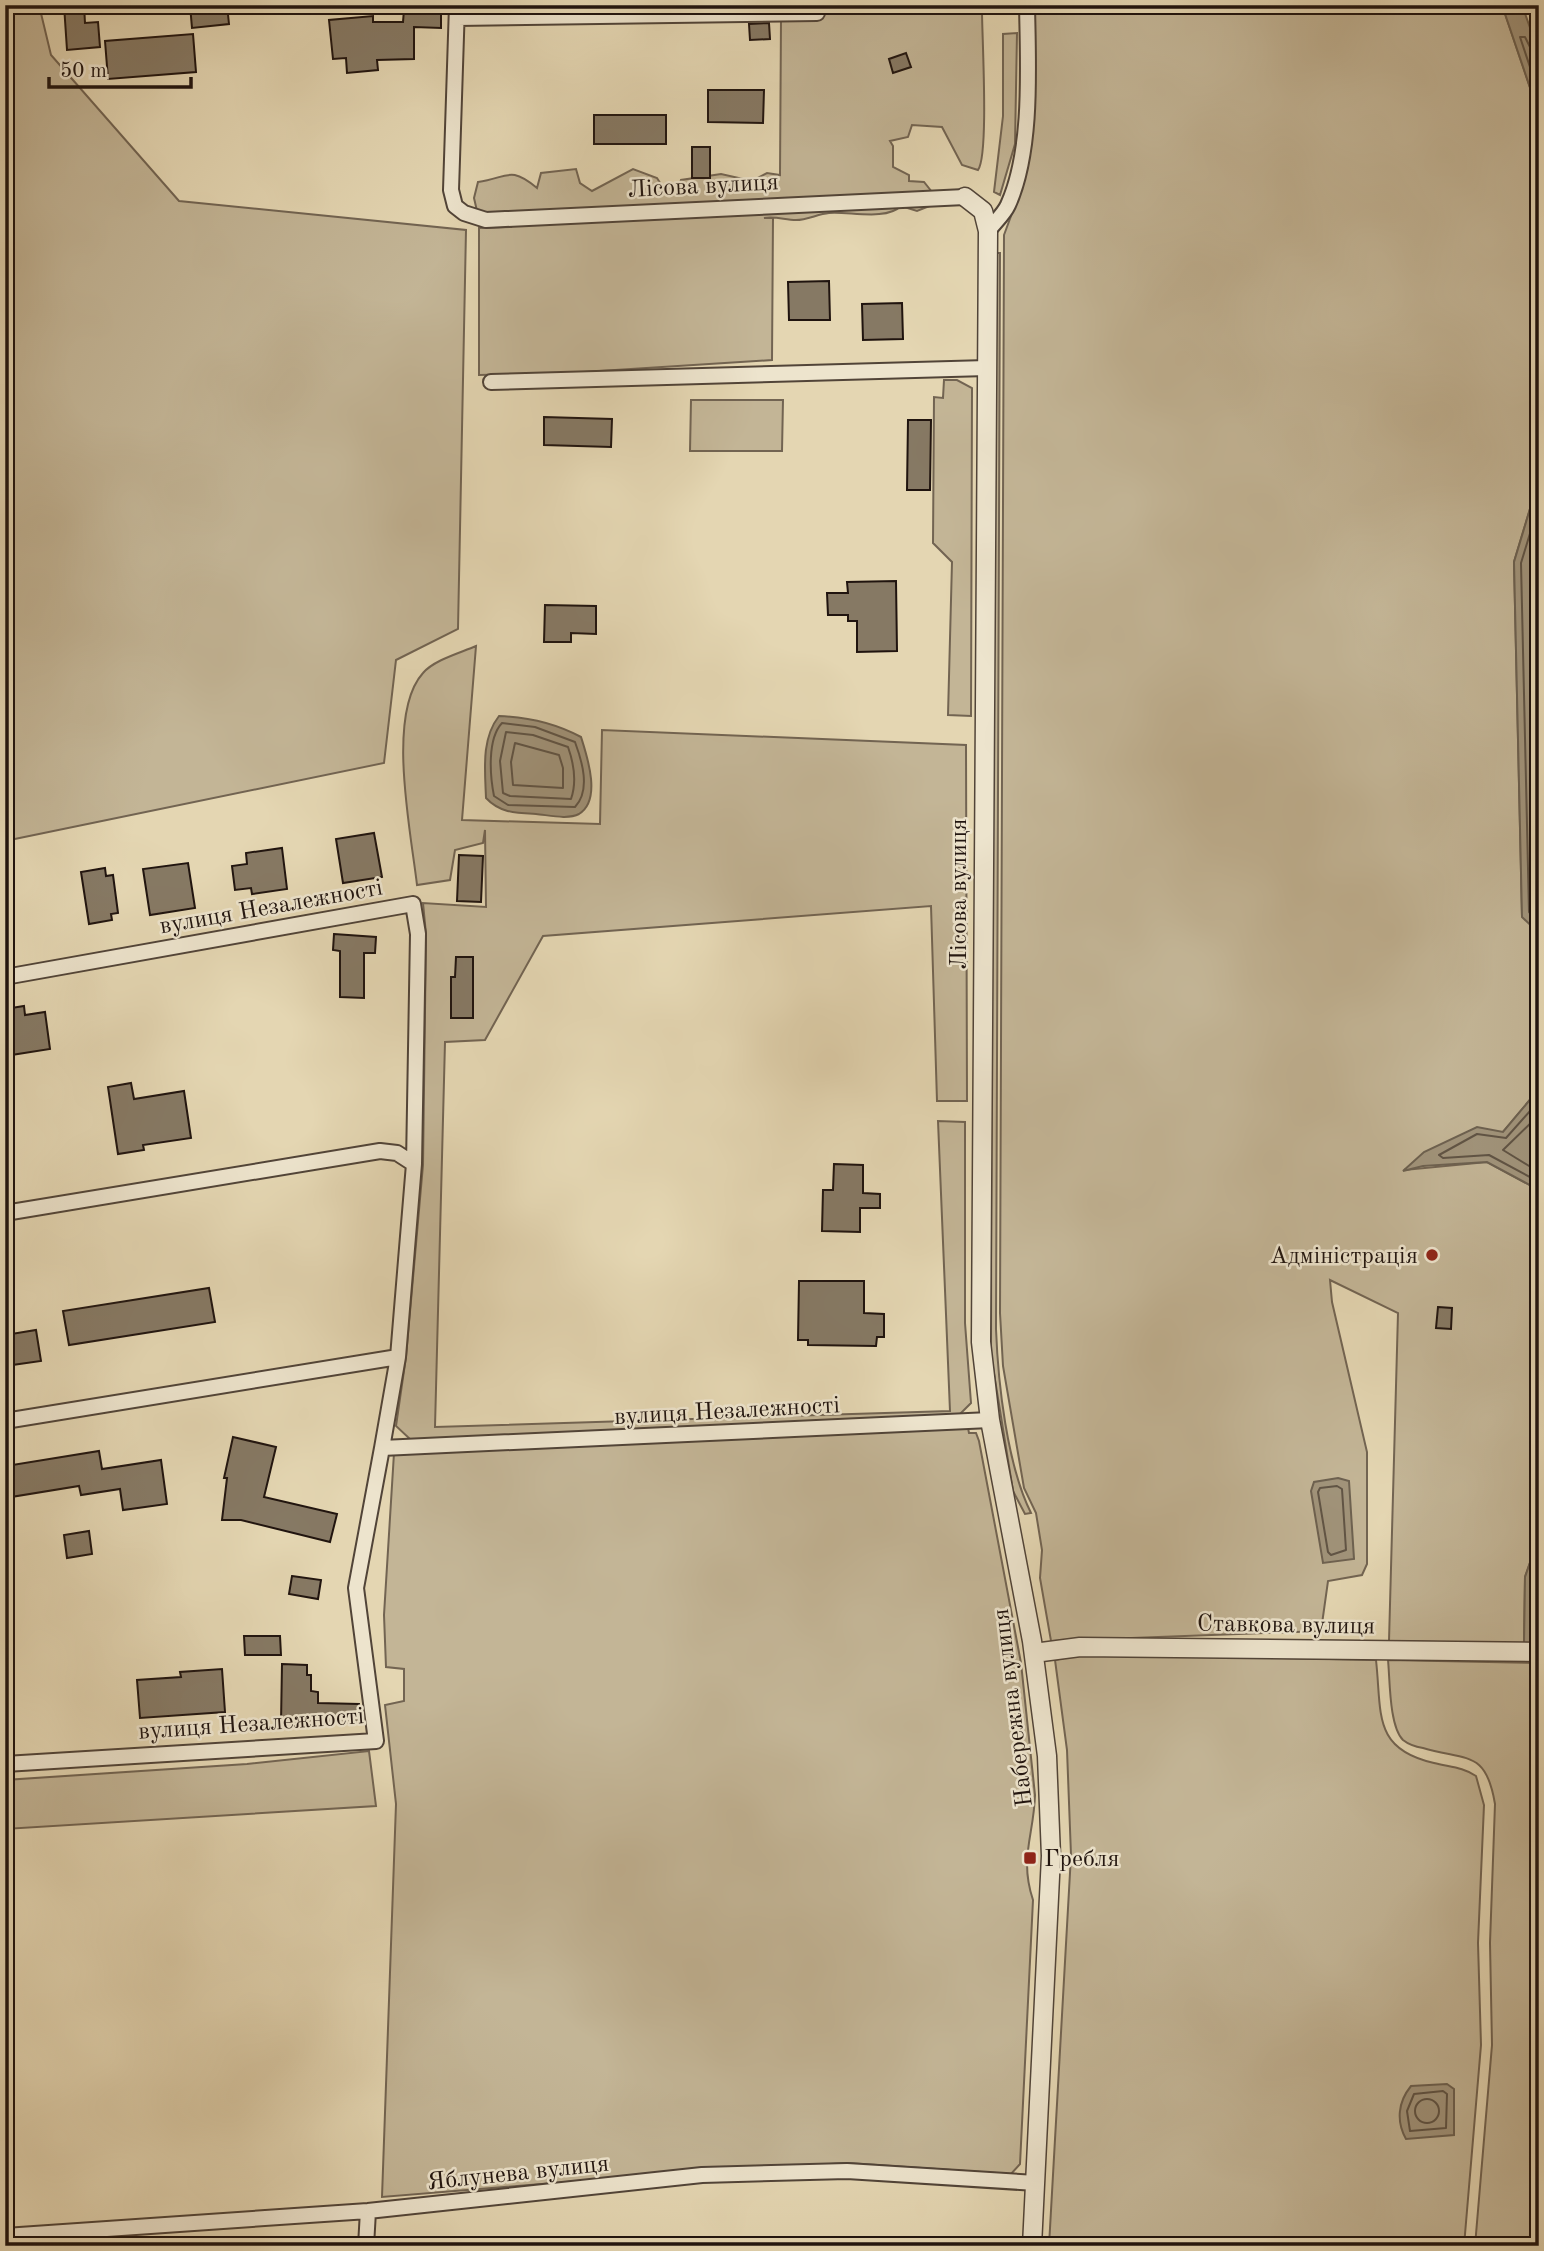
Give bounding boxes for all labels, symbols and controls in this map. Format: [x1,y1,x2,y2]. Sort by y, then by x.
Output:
scale bar [49,46,191,90]
text: 50 m [60,61,107,82]
street label: Лісова вулиця [627,171,779,203]
street label: Лісова вулиця [948,818,972,970]
street label: вулиця Незалежності [158,877,385,939]
place label: Адміністрація [1270,1245,1418,1269]
marker: Адміністрація [1424,1247,1440,1263]
street label: вулиця Незалежності [614,1394,841,1430]
street label: Набережна вулиця [990,1607,1038,1808]
street label: Ставкова вулиця [1197,1612,1375,1640]
street label: вулиця Незалежності [137,1705,365,1745]
place label: Гребля [1044,1848,1120,1872]
marker: Гребля [1022,1850,1038,1866]
street label: Яблунева вулиця [426,2153,610,2195]

